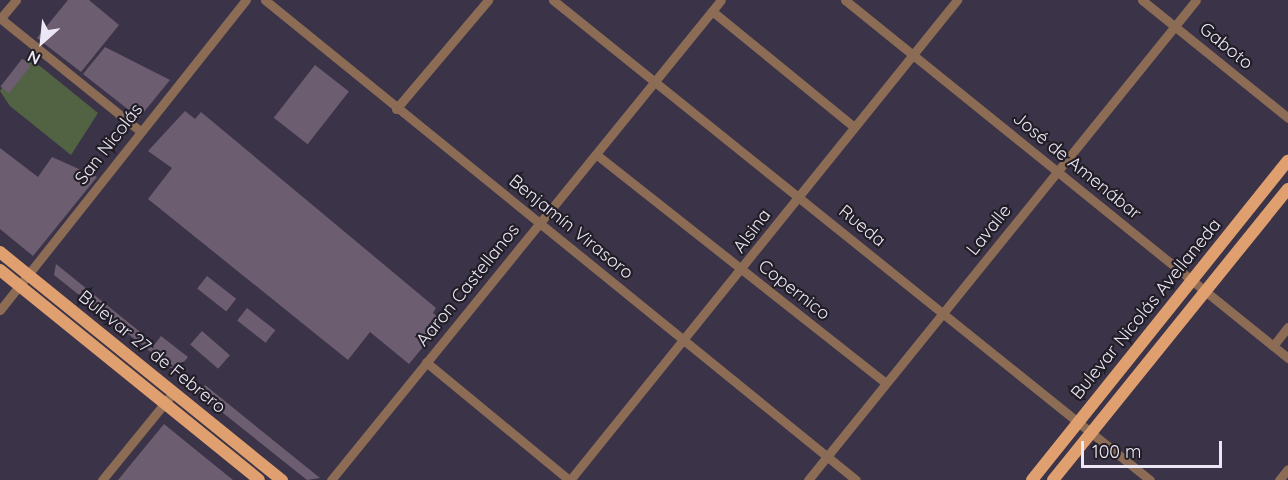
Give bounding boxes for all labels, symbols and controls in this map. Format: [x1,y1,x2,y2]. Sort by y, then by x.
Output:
north arrow [12,12,72,72]
street label: Gaboto [1195,18,1257,74]
text: N [24,46,44,70]
street label: San Nicolás [71,99,147,189]
street label: José de Amenábar [1008,108,1146,224]
street label: Benjamín Virasoro [504,170,638,284]
street label: Lavalle [962,200,1016,260]
street label: Rueda [834,201,890,251]
street label: Alsina [729,205,775,257]
street label: Bulevar Nicolás Avellaneda [1066,214,1226,404]
street label: Aaron Castellanos [412,219,524,351]
street label: Copernico [754,255,834,325]
street label: Bulevar 27 de Febrero [74,286,230,418]
scale bar [1084,429,1225,467]
text: 100 m [1092,440,1141,463]

